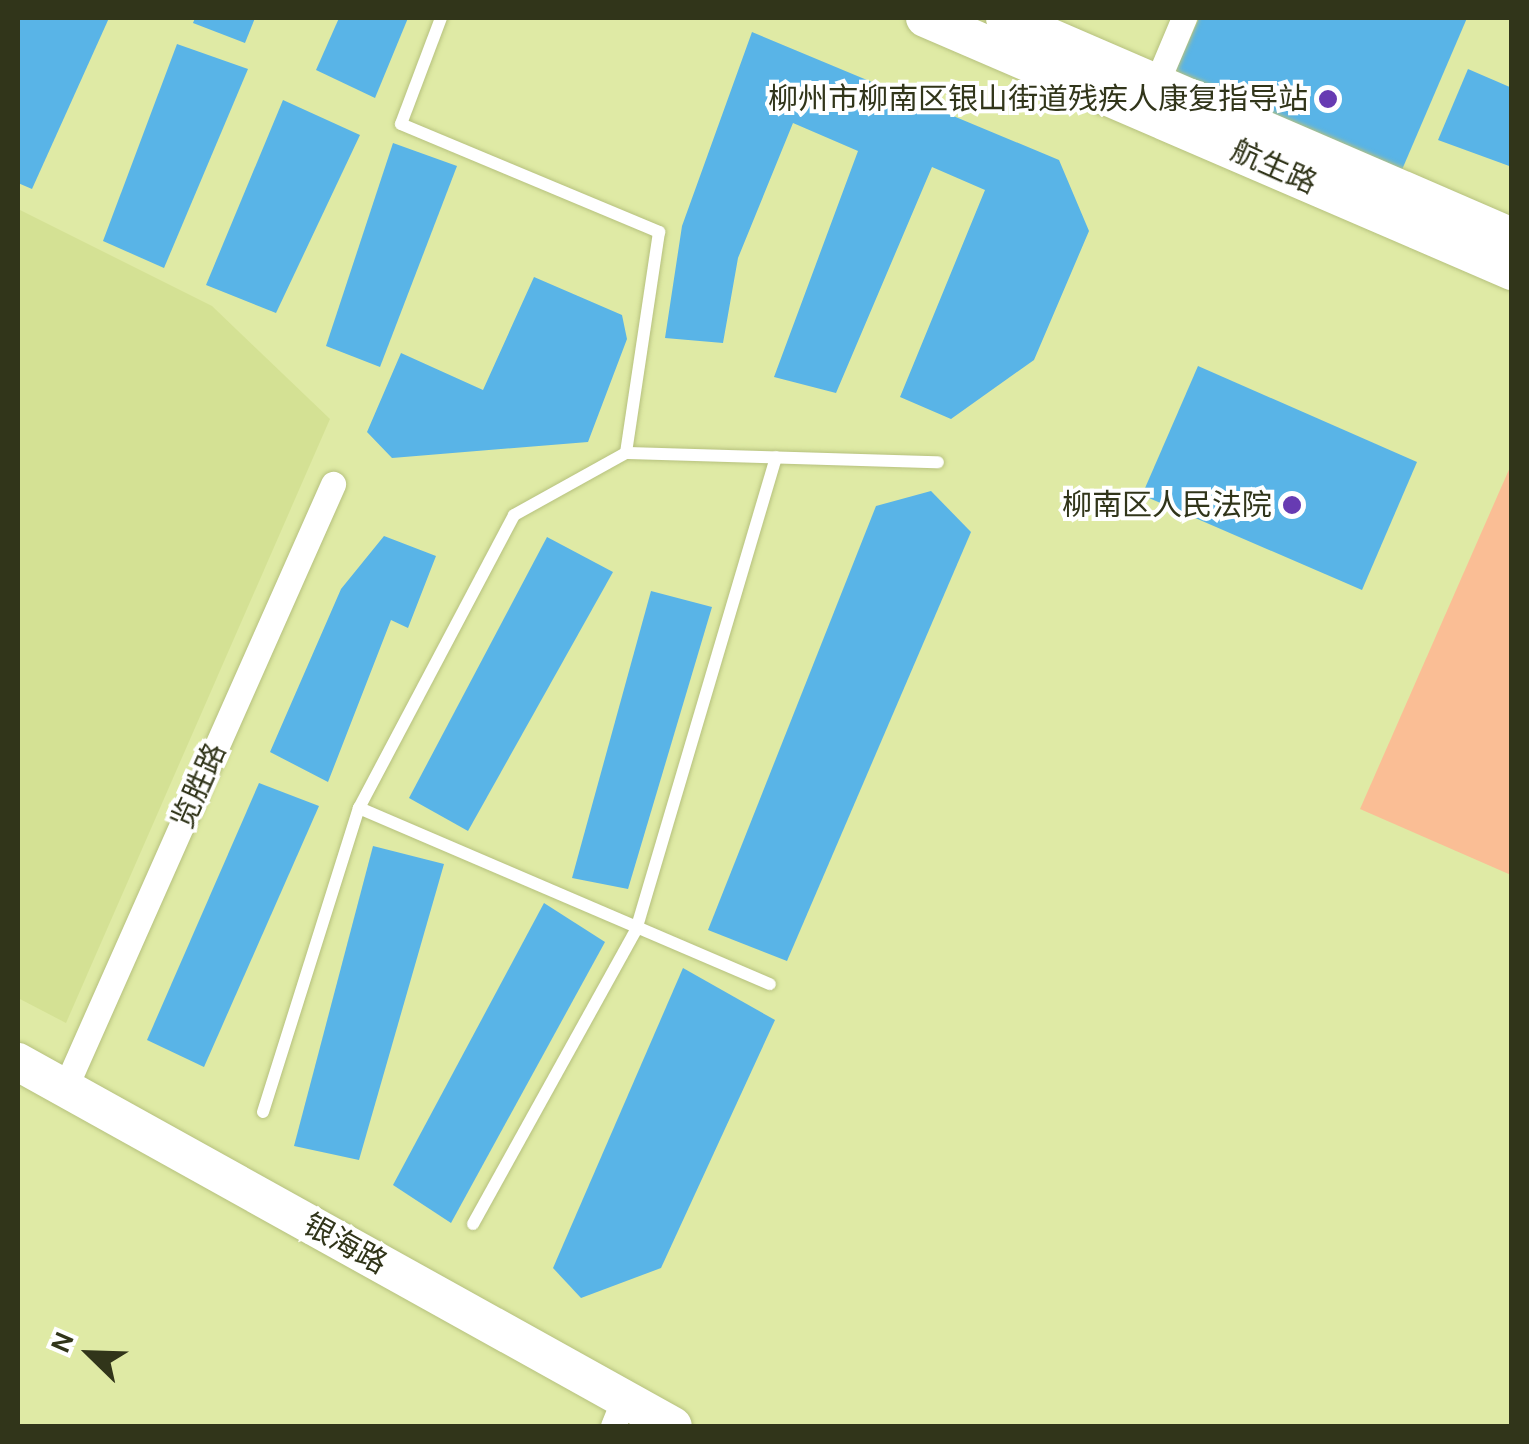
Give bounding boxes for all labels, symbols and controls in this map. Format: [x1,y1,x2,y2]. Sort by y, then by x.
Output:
place label: 柳州市柳南区银山街道残疾人康复指导站 [768,81,1308,117]
marker: 柳州市柳南区银山街道残疾人康复指导站 [1317,88,1339,110]
street label: 航生路 [1226,132,1322,202]
place label: 柳南区人民法院 [1062,487,1272,523]
marker: 柳南区人民法院 [1281,494,1303,516]
street label: 览胜路 [164,738,234,834]
street label: 银海路 [297,1206,393,1282]
north arrow [40,1304,140,1404]
text: N [43,1326,81,1358]

